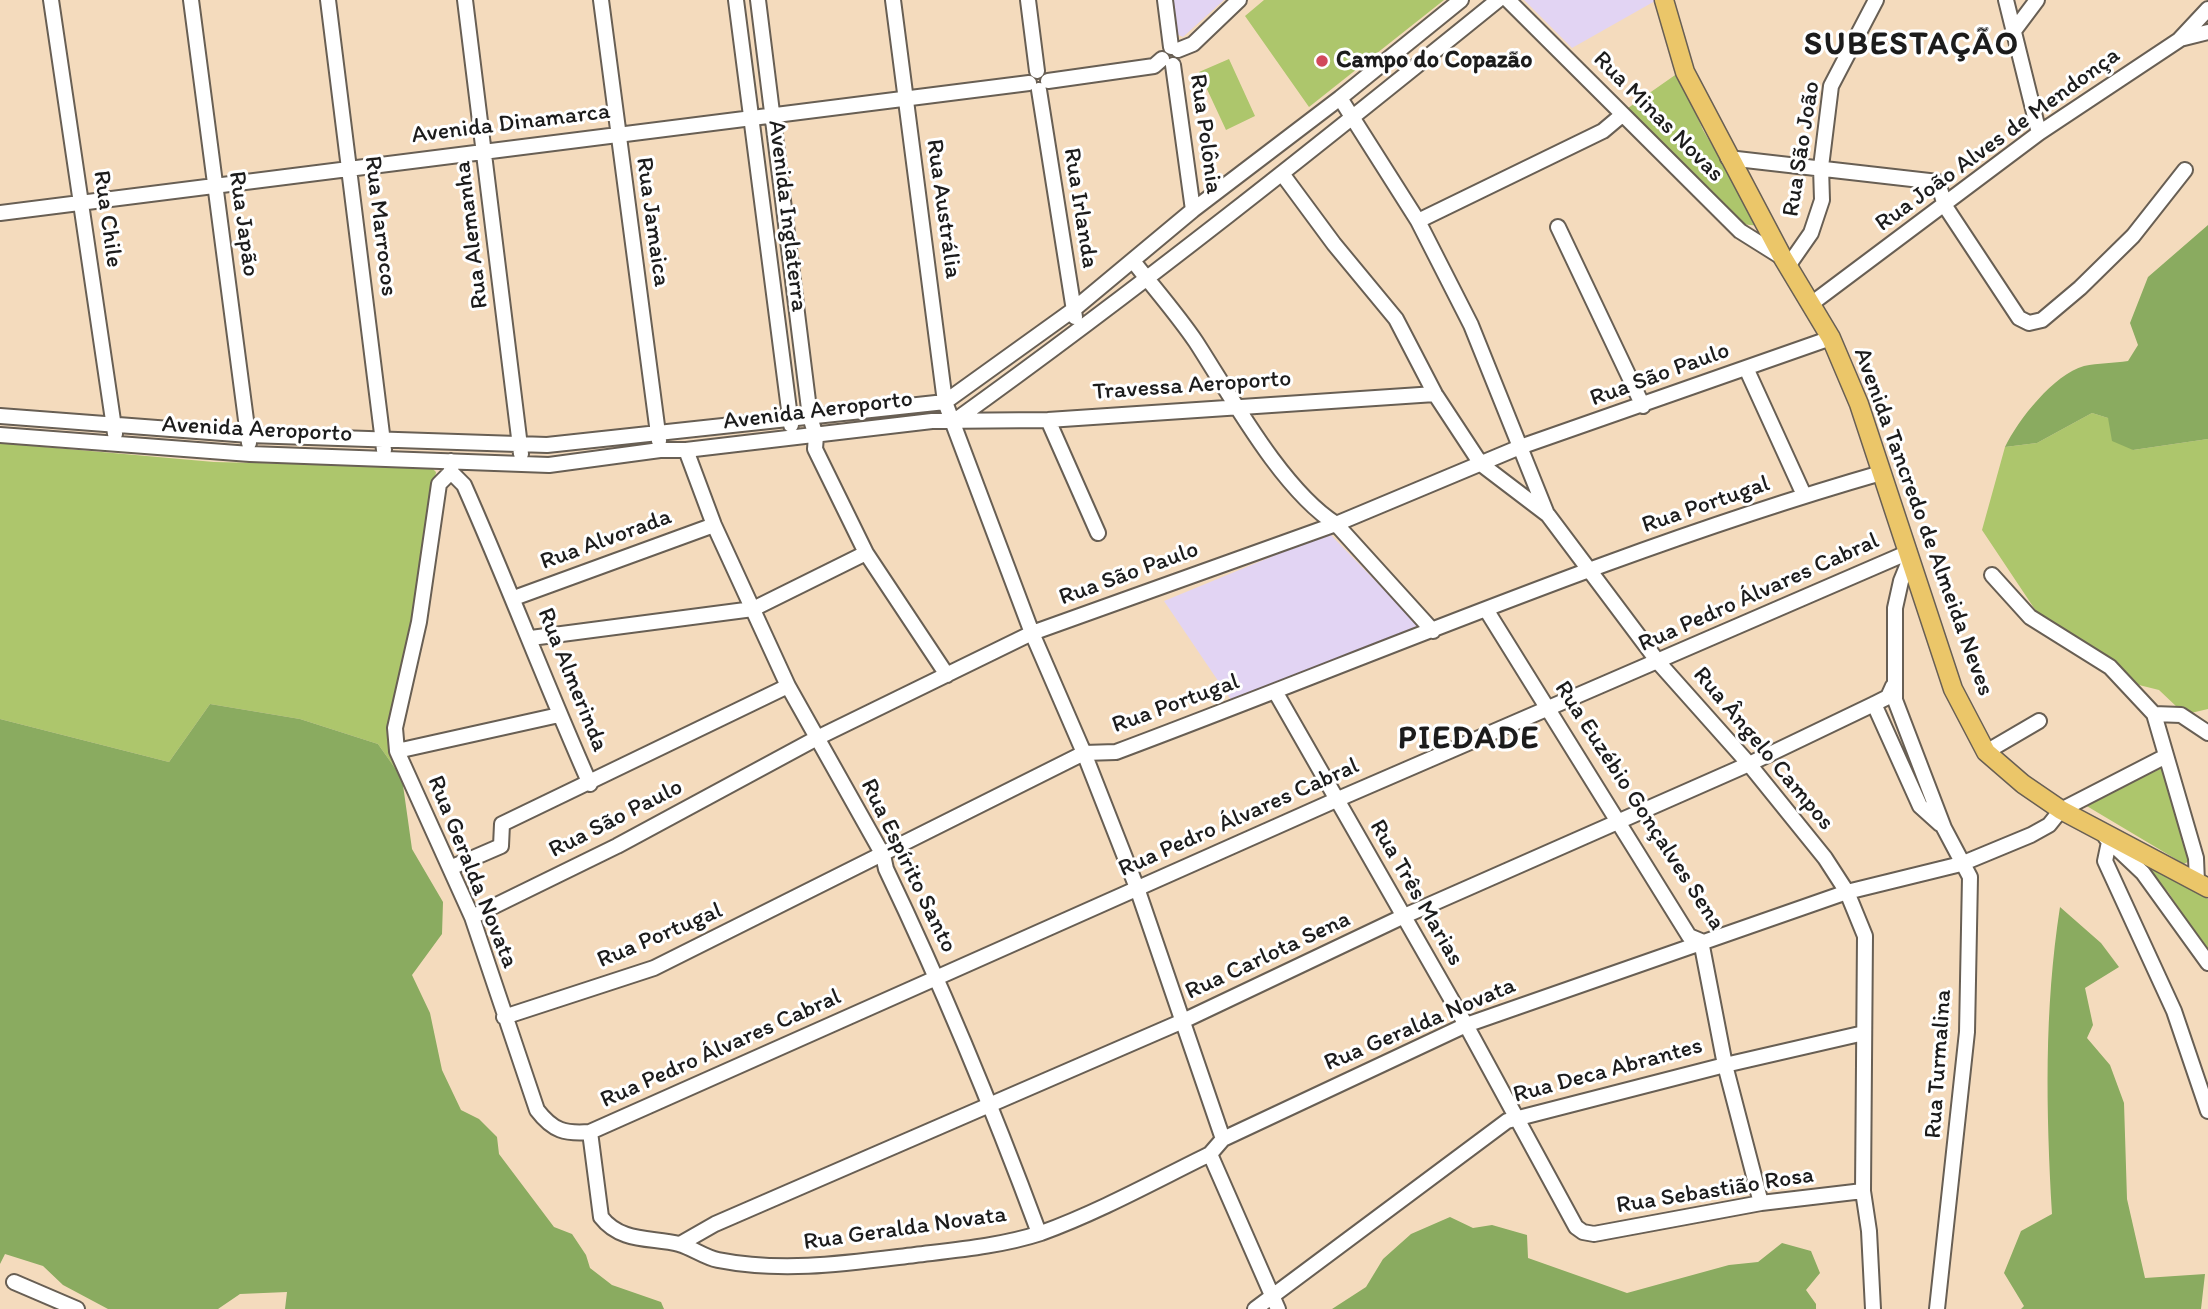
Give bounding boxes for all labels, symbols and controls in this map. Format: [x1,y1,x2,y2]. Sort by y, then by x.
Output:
district label: SUBESTAÇÃO [1804,27,2020,65]
street label: Rua João Alves de Mendonça [1870,41,2126,239]
street label: Rua Minas Novas [1586,45,1730,189]
place label: Campo do Copazão [1336,47,1532,75]
marker: Campo do Copazão [1314,53,1330,69]
street label: Rua Polônia [1182,72,1228,196]
street label: Rua São João [1777,79,1827,219]
street label: Avenida Dinamarca [410,98,612,150]
street label: Avenida Inglaterra [761,119,813,313]
street label: Rua Austrália [919,137,967,281]
street label: Rua Irlanda [1056,146,1104,270]
street label: Rua Marrocos [357,154,403,298]
street label: Rua Jamaica [629,156,675,288]
street label: Rua Alemanha [449,159,495,311]
street label: Rua Chile [86,169,128,269]
street label: Rua Japão [221,169,265,279]
street label: Rua São Paulo [1586,336,1734,414]
street label: Avenida Tancredo de Almeida Neves [1847,344,1999,700]
street label: Travessa Aeroporto [1092,365,1292,407]
street label: Avenida Aeroporto [722,385,914,437]
street label: Avenida Aeroporto [161,411,353,449]
street label: Rua Portugal [1638,470,1774,540]
street label: Rua Alvorada [536,503,676,577]
street label: Rua Pedro Álvares Cabral [1634,527,1884,659]
street label: Rua São Paulo [1055,535,1203,613]
street label: Rua Almerinda [530,604,614,756]
street label: Rua Ângelo Campos [1686,661,1840,837]
street label: Rua Portugal [1108,668,1244,740]
street label: Rua Euzébio Gonçalves Sena [1548,676,1730,936]
district label: PIEDADE [1399,721,1539,759]
street label: Rua Pedro Álvares Cabral [1114,752,1364,884]
street label: Rua Geralda Novata [420,772,524,972]
street label: Rua São Paulo [544,773,688,865]
street label: Rua Espírito Santo [853,774,963,958]
street label: Rua Três Marias [1363,815,1469,971]
street label: Rua Portugal [593,897,727,975]
street label: Rua Carlota Sena [1181,905,1355,1007]
street label: Rua Geralda Novata [1320,972,1520,1078]
street label: Rua Pedro Álvares Cabral [596,983,846,1115]
street label: Rua Turmalina [1919,988,1959,1140]
street label: Rua Deca Abrantes [1510,1032,1706,1110]
street label: Rua Sebastião Rosa [1614,1161,1816,1221]
street label: Rua Geralda Novata [802,1200,1008,1258]

